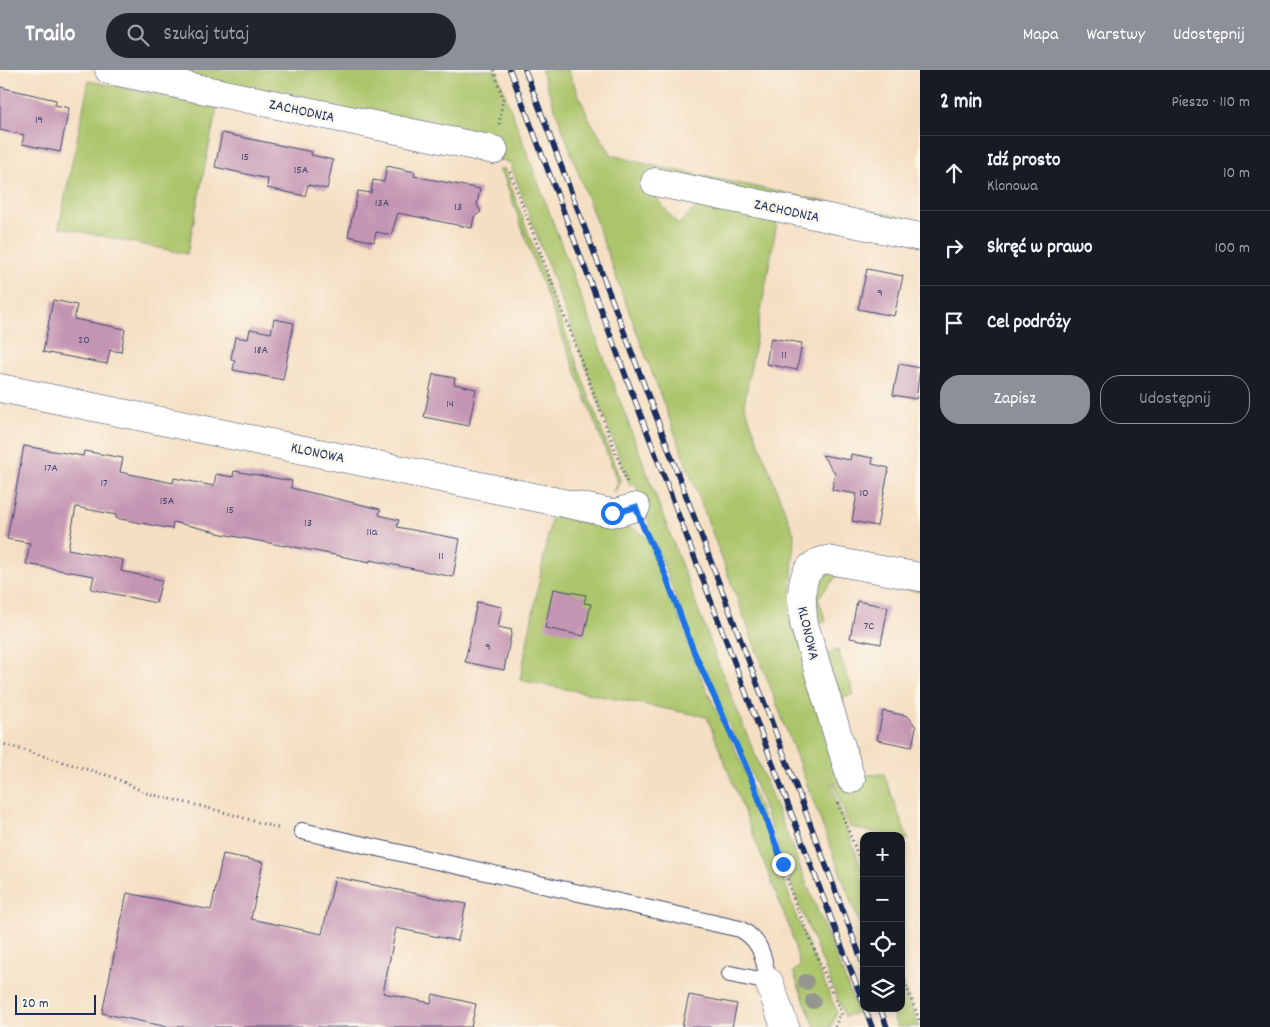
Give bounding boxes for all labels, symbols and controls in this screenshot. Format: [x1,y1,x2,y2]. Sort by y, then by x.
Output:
search box [106,13,456,58]
text: Trailo [25,18,76,52]
icon: search [124,21,152,49]
text: Szukaj tutaj [164,22,249,49]
text: Mapa [1023,23,1059,48]
text: Warstwy [1087,23,1145,48]
text: Udostępnij [1173,23,1245,48]
text: 2 min [940,88,982,118]
text: Pieszo · 110 m [1171,91,1250,114]
street label: ZACHODNIA [267,94,336,130]
house number: 19 [35,112,43,129]
text: Idź prosto [987,148,1060,175]
house number: 15 [241,149,249,166]
icon: ahead [940,159,968,187]
house number: 15A [294,162,309,179]
text: 10 m [1223,162,1250,185]
text: Klonowa [987,175,1038,198]
street label: ZACHODNIA [752,194,821,230]
house number: 13A [375,195,390,212]
house number: 13 [454,199,462,216]
icon: right [940,234,968,262]
text: Skręć w prawo [987,235,1093,262]
text: 100 m [1214,237,1250,260]
house number: 9 [877,285,883,302]
icon: arrive [940,309,968,337]
text: Cel podróży [987,310,1070,337]
house number: 20 [78,332,90,349]
house number: 18A [254,342,268,359]
house number: 11 [781,347,787,364]
button: Zapisz [940,375,1090,424]
button: Udostępnij [1100,375,1250,424]
house number: 14 [446,396,454,413]
street label: KLONOWA [289,438,347,470]
house number: 17A [44,460,58,477]
house number: 17 [100,475,108,492]
house number: 10 [859,485,869,502]
house number: 15A [160,493,175,510]
house number: 15 [226,502,234,519]
route start [601,502,624,525]
house number: 13 [304,515,312,532]
house number: 11a [367,524,378,541]
house number: 11 [438,548,444,565]
street label: KLONOWA [790,604,824,662]
house number: 7C [864,618,874,635]
house number: 9 [485,639,491,656]
map controls [860,832,905,1012]
button: + [860,832,905,877]
route end [772,853,795,876]
button: − [860,877,905,922]
button: locate [860,922,905,967]
button: layers [860,967,905,1012]
scale bar [15,992,96,1015]
text: 20 m [22,994,49,1014]

